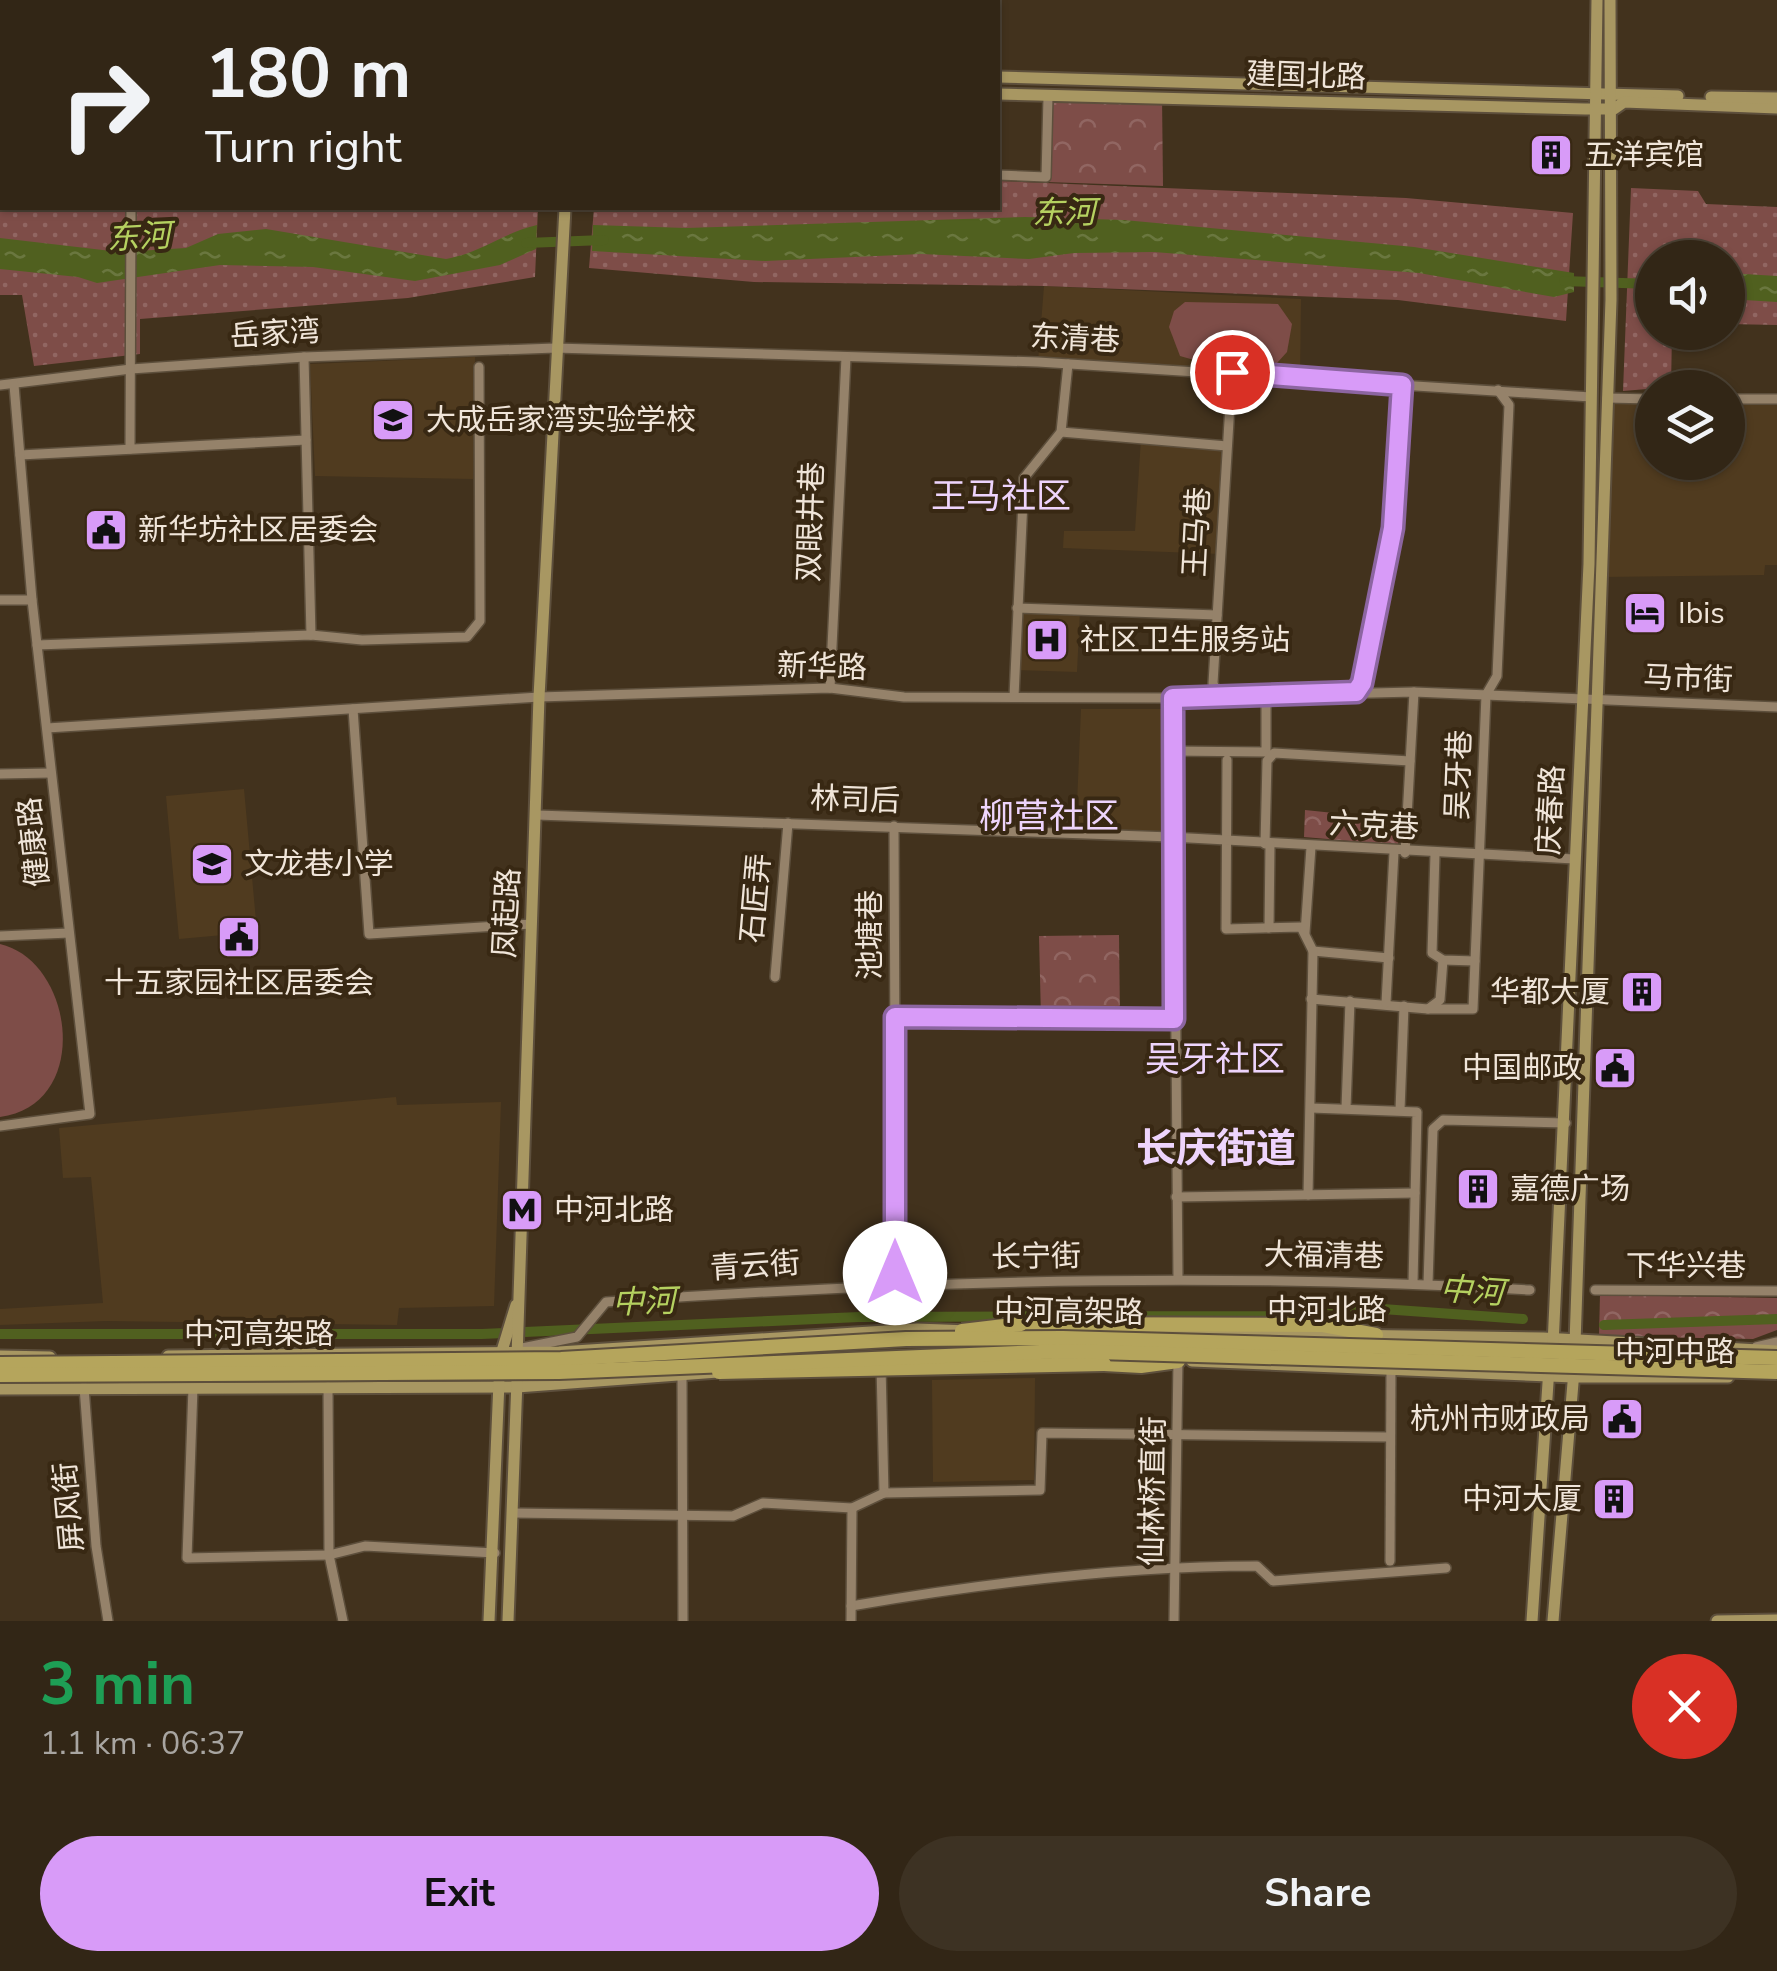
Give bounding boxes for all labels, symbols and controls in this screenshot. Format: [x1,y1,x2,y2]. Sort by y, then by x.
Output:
text: 180 m [205,26,411,122]
icon: right [40,40,170,170]
street label: 建国北路 [1245,53,1367,99]
text: Turn right [205,117,402,178]
building icon: 五洋宾馆 [1528,132,1574,178]
place label: 五洋宾馆 [1584,135,1704,176]
water label: 东河 [1032,191,1102,235]
water label: 东河 [106,214,178,260]
map controls [1635,240,1745,480]
button: sound [1635,240,1745,350]
street label: 岳家湾 [229,310,321,358]
street label: 东清巷 [1029,316,1121,362]
pin [1190,330,1275,415]
icon: arrive [1205,345,1260,400]
button: layers [1635,370,1745,480]
school or university icon: 大成岳家湾实验学校 [370,397,416,443]
place label: 大成岳家湾实验学校 [426,400,696,441]
street label: 双眼井巷 [788,461,834,583]
district label: 王马社区 [931,473,1071,520]
street label: 王马巷 [1174,486,1220,578]
public building icon: 新华坊社区居委会 [83,507,129,553]
place label: 新华坊社区居委会 [138,510,378,551]
hotel icon: Ibis [1622,590,1668,636]
place label: Ibis [1678,593,1725,634]
hospital icon: 社区卫生服务站 [1024,617,1070,663]
place label: 社区卫生服务站 [1080,620,1290,661]
street label: 新华路 [776,645,868,689]
street label: 马市街 [1642,657,1734,701]
street label: 吴牙巷 [1437,729,1481,821]
street label: 庆春路 [1528,764,1574,856]
street label: 林司后 [809,778,901,822]
district label: 柳营社区 [979,793,1119,840]
street label: 健康路 [9,795,59,889]
street label: 六克巷 [1328,803,1420,849]
school or university icon: 文龙巷小学 [189,841,235,887]
place label: 文龙巷小学 [244,844,394,885]
street label: 石匠弄 [732,851,780,945]
street label: 凤起路 [484,867,530,959]
street label: 池塘巷 [850,890,891,980]
public building icon: 十五家园社区居委会 [216,914,262,960]
place label: 十五家园社区居委会 [104,963,374,1004]
building icon: 华都大厦 [1619,969,1665,1015]
place label: 华都大厦 [1490,972,1610,1013]
district label: 吴牙社区 [1145,1036,1285,1083]
public building icon: 中国邮政 [1592,1045,1638,1091]
place label: 中国邮政 [1462,1048,1582,1089]
district label: 长庆街道 [1136,1122,1296,1176]
building icon: 嘉德广场 [1455,1166,1501,1212]
place label: 嘉德广场 [1510,1169,1630,1210]
metro station icon: 中河北路 [499,1187,545,1233]
place label: 中河北路 [554,1190,674,1231]
position arrow [843,1221,947,1325]
street label: 大福清巷 [1264,1234,1384,1278]
street label: 长宁街 [991,1236,1081,1278]
street label: 青云街 [709,1242,801,1290]
street label: 下华兴巷 [1626,1246,1746,1287]
water label: 中河 [1439,1267,1511,1315]
water label: 中河 [611,1279,683,1325]
street label: 中河高架路 [994,1290,1144,1334]
street label: 中河北路 [1267,1290,1387,1331]
street label: 中河高架路 [184,1314,334,1355]
street label: 中河中路 [1615,1332,1735,1373]
public building icon: 杭州市财政局 [1599,1396,1645,1442]
place label: 杭州市财政局 [1410,1399,1590,1440]
street label: 仙林桥直街 [1131,1416,1175,1566]
street label: 屏风街 [45,1460,93,1554]
building icon: 中河大厦 [1591,1476,1637,1522]
place label: 中河大厦 [1462,1479,1582,1520]
text: 3 min [40,1643,195,1725]
button: close [1632,1654,1737,1759]
text: 1.1 km · 06:37 [40,1722,245,1765]
button: Exit [40,1836,879,1951]
button: Share [899,1836,1737,1951]

